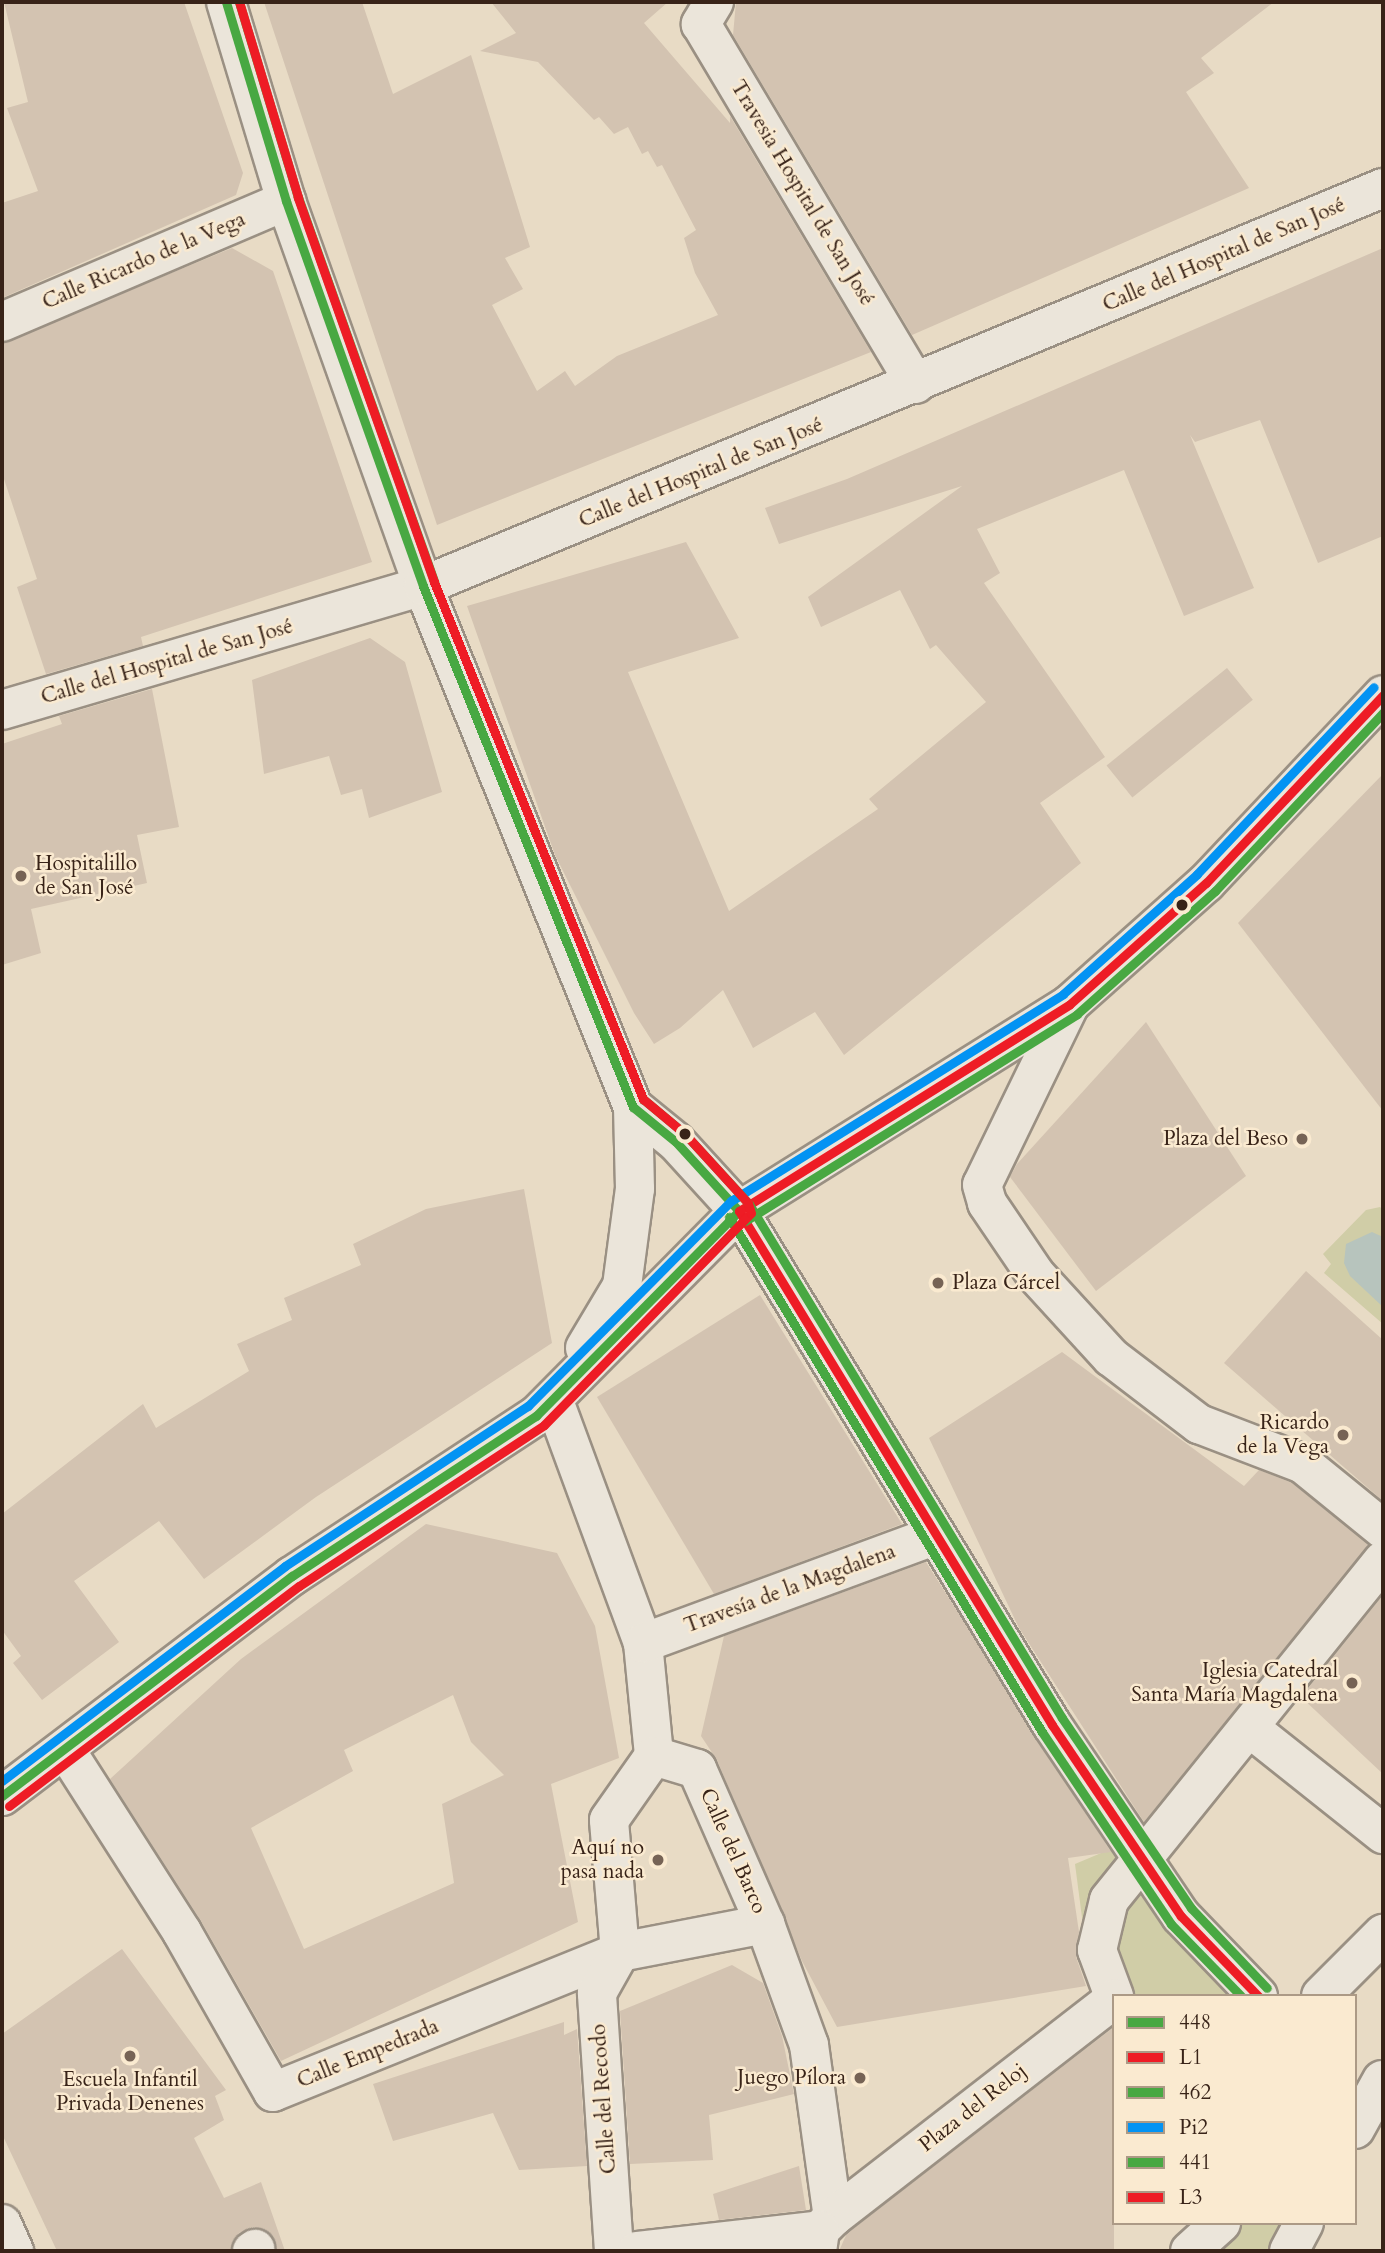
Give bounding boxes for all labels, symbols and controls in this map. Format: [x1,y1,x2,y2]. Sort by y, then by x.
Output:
street label: Travesia Hospital de San José [725,76,879,310]
street label: Calle del Hospital de San José [1099,192,1349,318]
street label: Calle Ricardo de la Vega [39,207,249,315]
street label: Calle del Hospital de San José [575,412,827,534]
street label: Calle del Hospital de San José [38,614,296,710]
place label: Hospitalillo de San José [35,851,137,901]
marker: Hospitalillo de San José [13,868,29,884]
unlabelled marker [1175,898,1189,912]
place label: Plaza del Beso [1163,1126,1288,1152]
unlabelled marker [678,1127,692,1141]
marker: Plaza del Beso [1294,1131,1310,1147]
place label: Plaza Cárcel [952,1270,1060,1296]
marker: Plaza Cárcel [930,1275,946,1291]
place label: Ricardo de la Vega [1237,1410,1329,1460]
marker: Ricardo de la Vega [1335,1427,1351,1443]
street label: Travesía de la Magdalena [681,1539,899,1639]
place label: Iglesia Catedral Santa María Magdalena [1131,1658,1338,1708]
marker: Iglesia Catedral Santa María Magdalena [1344,1675,1360,1691]
street label: Calle del Barco [694,1784,772,1918]
place label: Aquí no pasa nada [561,1835,644,1885]
marker: Aquí no pasa nada [650,1852,666,1868]
legend [1112,1994,1357,2225]
text: 448 [1179,2008,1211,2037]
street label: Calle Empedrada [293,2014,443,2094]
street label: Calle del Recodo [586,2023,622,2175]
text: L1 [1179,2043,1202,2072]
marker: Escuela Infantil Privada Denenes [122,2048,138,2064]
street label: Plaza del Reloj [914,2058,1032,2158]
place label: Juego Pílora [737,2065,846,2091]
place label: Escuela Infantil Privada Denenes [56,2067,204,2117]
marker: Juego Pílora [852,2070,868,2086]
text: 462 [1179,2078,1211,2107]
text: Pi2 [1179,2113,1208,2142]
text: 441 [1179,2148,1211,2177]
text: L3 [1179,2183,1202,2212]

